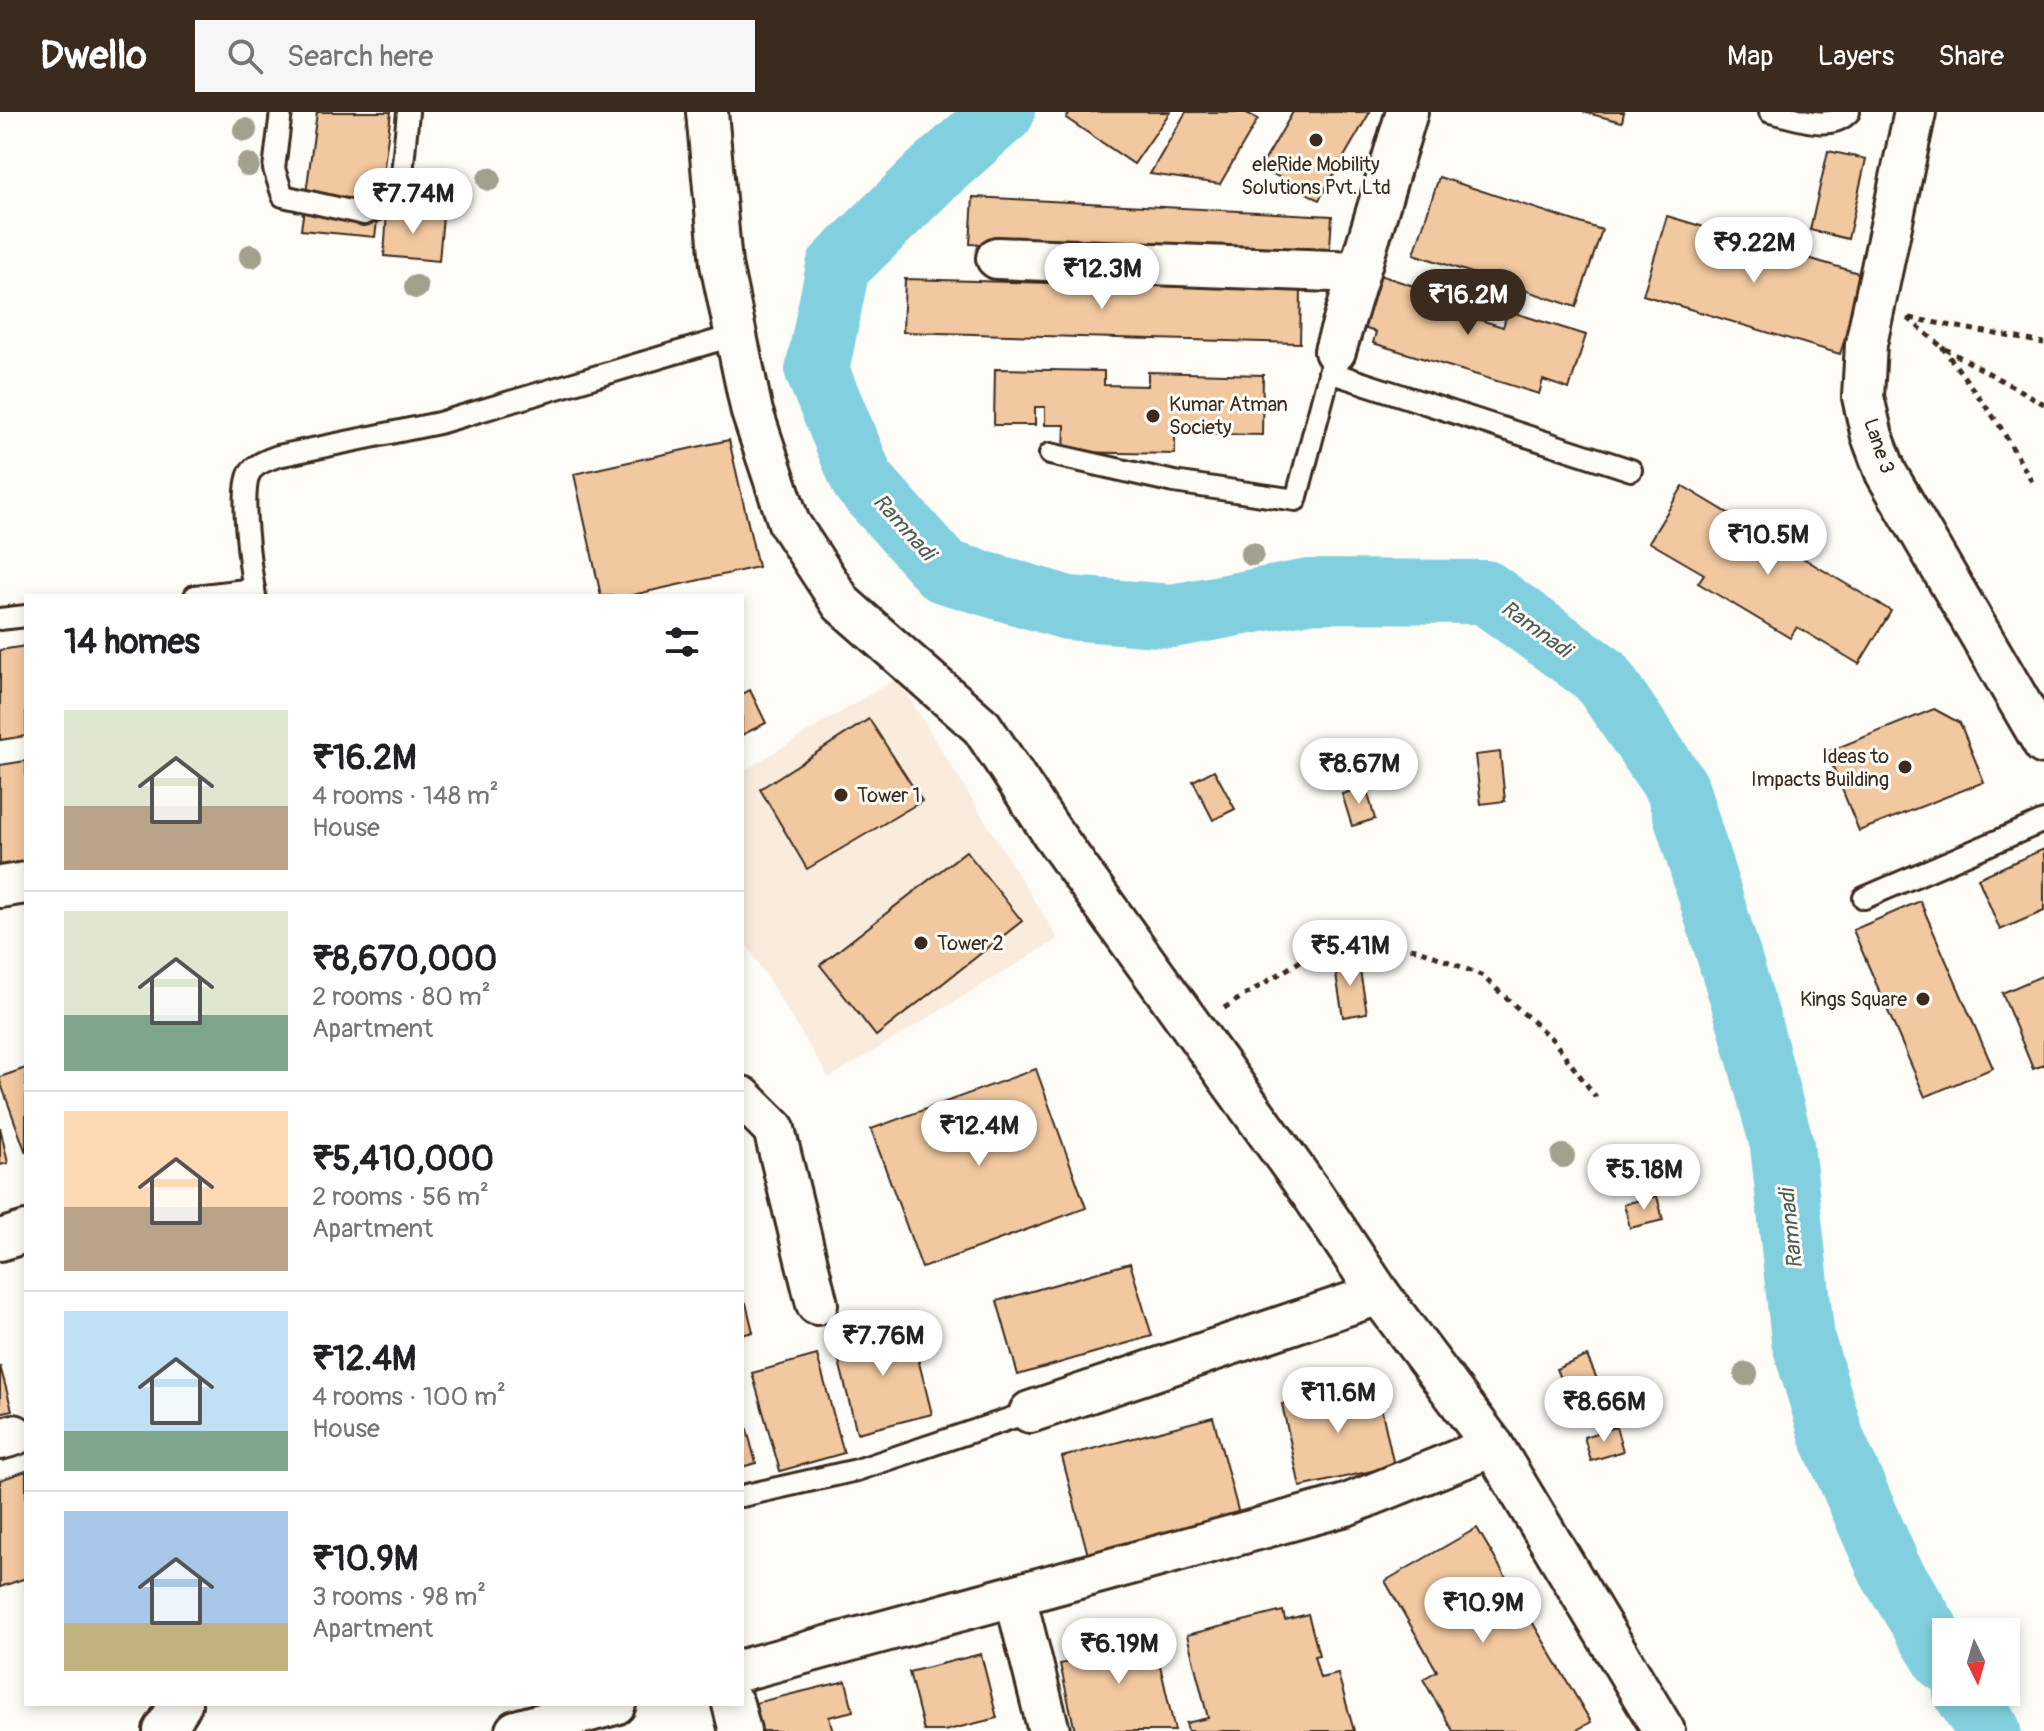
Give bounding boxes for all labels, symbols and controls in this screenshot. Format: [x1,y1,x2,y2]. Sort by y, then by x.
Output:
search box [195,20,755,92]
text: Dwello [40,32,147,80]
icon: search [223,34,267,78]
text: Search here [287,38,433,75]
text: Map [1727,39,1773,74]
text: Layers [1817,39,1894,74]
text: Share [1938,39,2004,74]
marker: eleRide Mobility Solutions Pvt. Ltd [1307,131,1325,149]
place label: eleRide Mobility Solutions Pvt. Ltd [1241,152,1391,200]
pin: ₹7.74M [348,168,478,236]
text: ₹7.74M [372,178,454,210]
pin: ₹9.22M [1689,217,1819,285]
text: ₹9.22M [1713,227,1795,259]
pin: ₹12.3M [1037,243,1167,311]
text: ₹12.3M [1062,253,1142,285]
pin: ₹16.2M [1403,269,1533,337]
text: ₹16.2M [1428,279,1508,311]
place label: Kumar Atman Society [1169,392,1288,440]
marker: Kumar Atman Society [1144,407,1162,425]
street label: Lane 3 [1858,415,1900,477]
water label: Ramnadi [867,488,943,568]
pin: ₹10.5M [1703,509,1833,577]
text: ₹10.5M [1727,519,1809,551]
water label: Ramnadi [1495,594,1579,666]
icon: filters [660,620,704,664]
text: 14 homes [64,621,200,664]
text: ₹16.2M [312,737,416,780]
pin: ₹8.67M [1294,738,1424,806]
icon: home [128,742,224,838]
place label: Ideas to Impacts Building [1751,744,1889,792]
text: ₹8.67M [1318,748,1400,780]
marker: Ideas to Impacts Building [1896,758,1914,776]
text: 4 rooms · 148 m² [312,780,499,812]
place label: Tower 1 [857,783,920,808]
marker: Tower 1 [832,786,850,804]
text: House [312,812,380,844]
pin: ₹5.41M [1285,920,1415,988]
text: ₹5.41M [1310,930,1390,962]
place label: Tower 2 [937,931,1004,956]
marker: Tower 2 [912,934,930,952]
text: ₹8,670,000 [312,938,497,981]
icon: home [128,943,224,1039]
text: 2 rooms · 80 m² [312,981,491,1013]
place label: Kings Square [1800,987,1907,1012]
marker: Kings Square [1914,990,1932,1008]
text: Apartment [312,1013,433,1045]
pin: ₹12.4M [914,1100,1044,1168]
text: ₹12.4M [939,1110,1019,1142]
text: ₹5,410,000 [312,1138,494,1181]
icon: home [128,1143,224,1239]
pin: ₹5.18M [1579,1144,1709,1212]
text: ₹5.18M [1605,1154,1683,1186]
text: 2 rooms · 56 m² [312,1181,489,1213]
water label: Ramnadi [1773,1185,1809,1270]
text: Apartment [312,1213,433,1245]
pin: ₹7.76M [818,1310,948,1378]
text: ₹7.76M [842,1320,924,1352]
text: ₹12.4M [312,1338,416,1381]
icon: home [128,1343,224,1439]
pin: ₹11.6M [1273,1367,1403,1435]
pin: ₹8.66M [1539,1376,1669,1444]
text: ₹11.6M [1300,1377,1376,1409]
text: 4 rooms · 100 m² [312,1381,506,1413]
text: ₹8.66M [1562,1386,1646,1418]
text: House [312,1413,380,1445]
text: ₹10.9M [312,1538,418,1581]
icon: home [128,1543,224,1639]
pin: ₹10.9M [1418,1577,1548,1645]
text: 3 rooms · 98 m² [312,1581,486,1613]
text: ₹10.9M [1442,1587,1524,1619]
text: Apartment [312,1613,433,1645]
pin: ₹6.19M [1054,1618,1184,1686]
north arrow [1932,1618,2020,1706]
map controls [1932,1618,2020,1706]
text: ₹6.19M [1080,1628,1158,1660]

